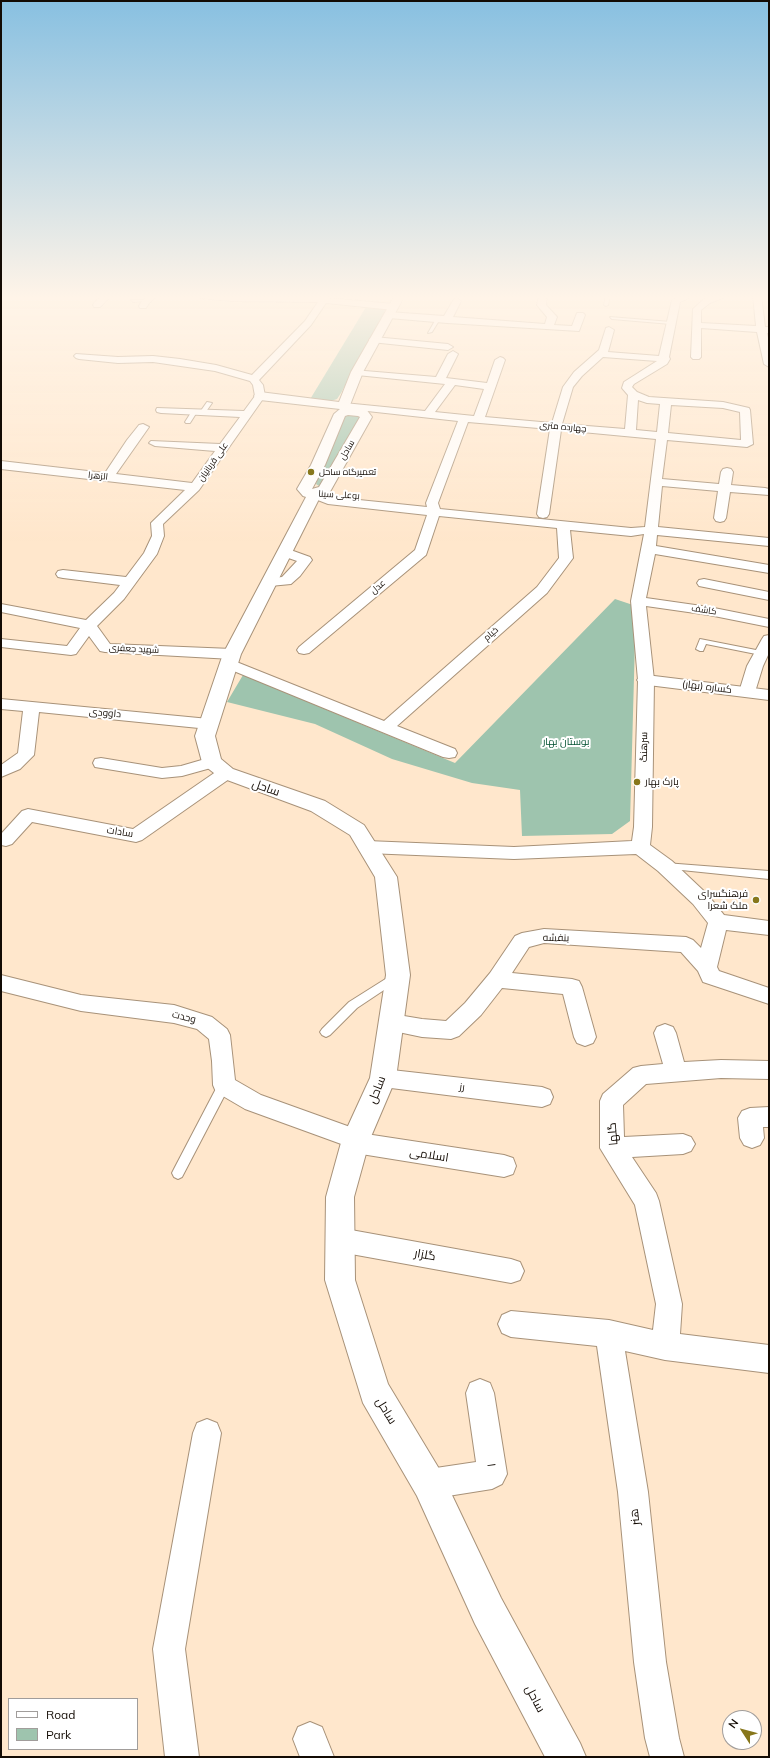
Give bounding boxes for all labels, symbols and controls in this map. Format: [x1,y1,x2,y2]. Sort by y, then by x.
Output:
street label: چهارده متری [539,420,587,434]
street label: ساحل [337,438,357,462]
street label: علی قربانیان [196,440,230,484]
marker: تعمیرگاه ساحل [306,467,316,477]
place label: تعمیرگاه ساحل [319,467,376,477]
street label: الزهرا [88,470,108,482]
street label: بوعلی سینا [318,489,360,501]
street label: عدل [368,578,388,596]
street label: کاشف [691,603,717,617]
street label: خیام [481,625,501,643]
street label: شهید جعفری [109,642,159,656]
street label: کساره (بهار) [681,678,733,696]
street label: داوودی [88,706,122,720]
street label: سرهنگ [638,732,650,762]
park label: بوستان بهار [543,736,589,748]
street label: ساحل [250,776,282,800]
place label: پارک بهار [645,776,679,788]
marker: پارک بهار [632,777,642,787]
street label: سادات [106,824,134,840]
place label: فرهنگسرای ملک شعرا [698,888,748,912]
marker: فرهنگسرای ملک شعرا [751,895,761,905]
street label: بنفشه [543,932,569,944]
street label: وحدت [171,1008,197,1026]
street label: ساحل [365,1074,389,1106]
street label: رز [459,1081,465,1093]
street label: گلها [605,1122,621,1146]
street label: اسلامی [408,1145,450,1165]
street label: گلزار [413,1246,437,1264]
street label: ساحل [372,1395,400,1427]
street label: ۱ [484,1462,498,1468]
street label: هنر [627,1508,643,1526]
street label: ساحل [522,1683,548,1715]
legend [8,1698,138,1750]
text: Road [46,1707,75,1722]
north arrow [722,1710,762,1750]
text: N [725,1716,741,1731]
text: Park [46,1727,71,1742]

